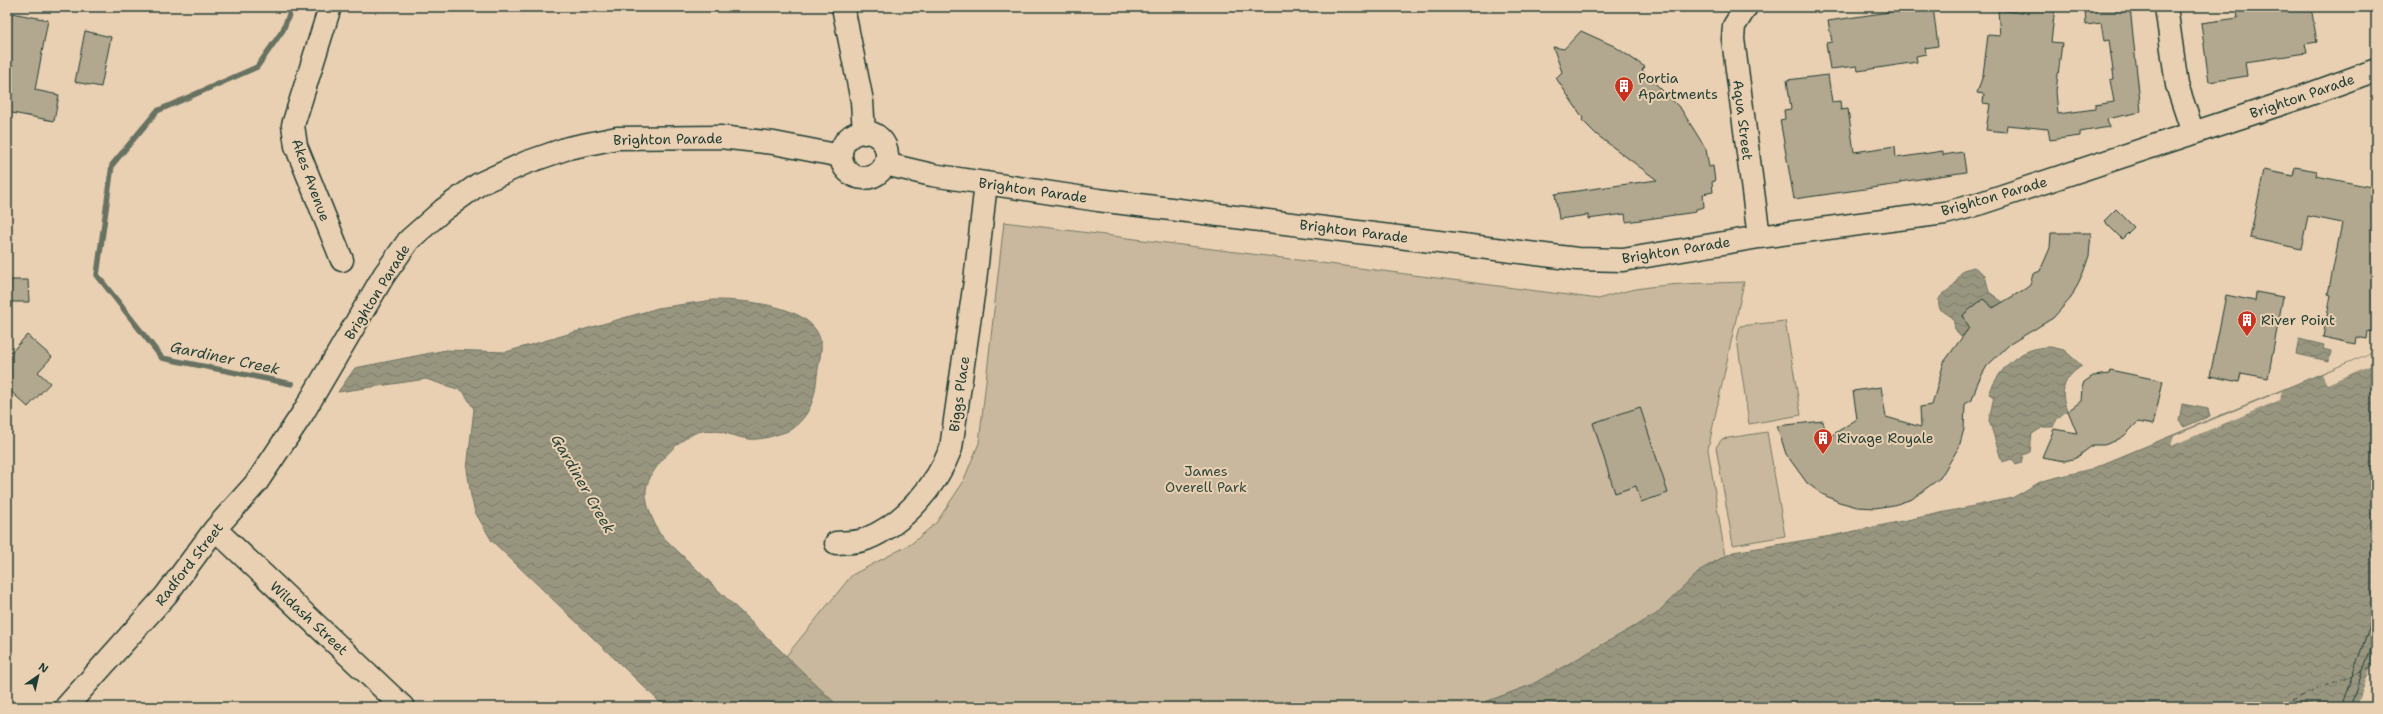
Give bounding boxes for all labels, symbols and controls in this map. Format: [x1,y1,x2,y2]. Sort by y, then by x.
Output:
place label: Portia Apartments [1638,69,1718,103]
street label: Brighton Parade [2247,70,2357,122]
building icon: Portia Apartments [1613,75,1635,103]
street label: Aqua Street [1729,79,1757,161]
street label: Brighton Parade [613,129,723,149]
street label: Akes Avenue [288,136,334,224]
street label: Brighton Parade [1939,172,2049,220]
street label: Brighton Parade [978,173,1089,207]
street label: Brighton Parade [1299,215,1410,247]
street label: Brighton Parade [1621,233,1732,267]
street label: Brighton Parade [340,241,414,343]
building icon: River Point [2236,309,2258,337]
place label: River Point [2261,311,2335,329]
water label: Gardiner Creek [168,337,282,379]
street label: Biggs Place [945,355,973,433]
building icon: Rivage Royale [1812,427,1834,455]
place label: Rivage Royale [1837,429,1934,447]
water label: Gardiner Creek [547,431,620,538]
park label: James Overell Park [1165,462,1247,496]
street label: Radford Street [151,519,227,609]
street label: Wildash Street [266,577,352,659]
north arrow [18,656,58,696]
text: N [36,659,51,677]

